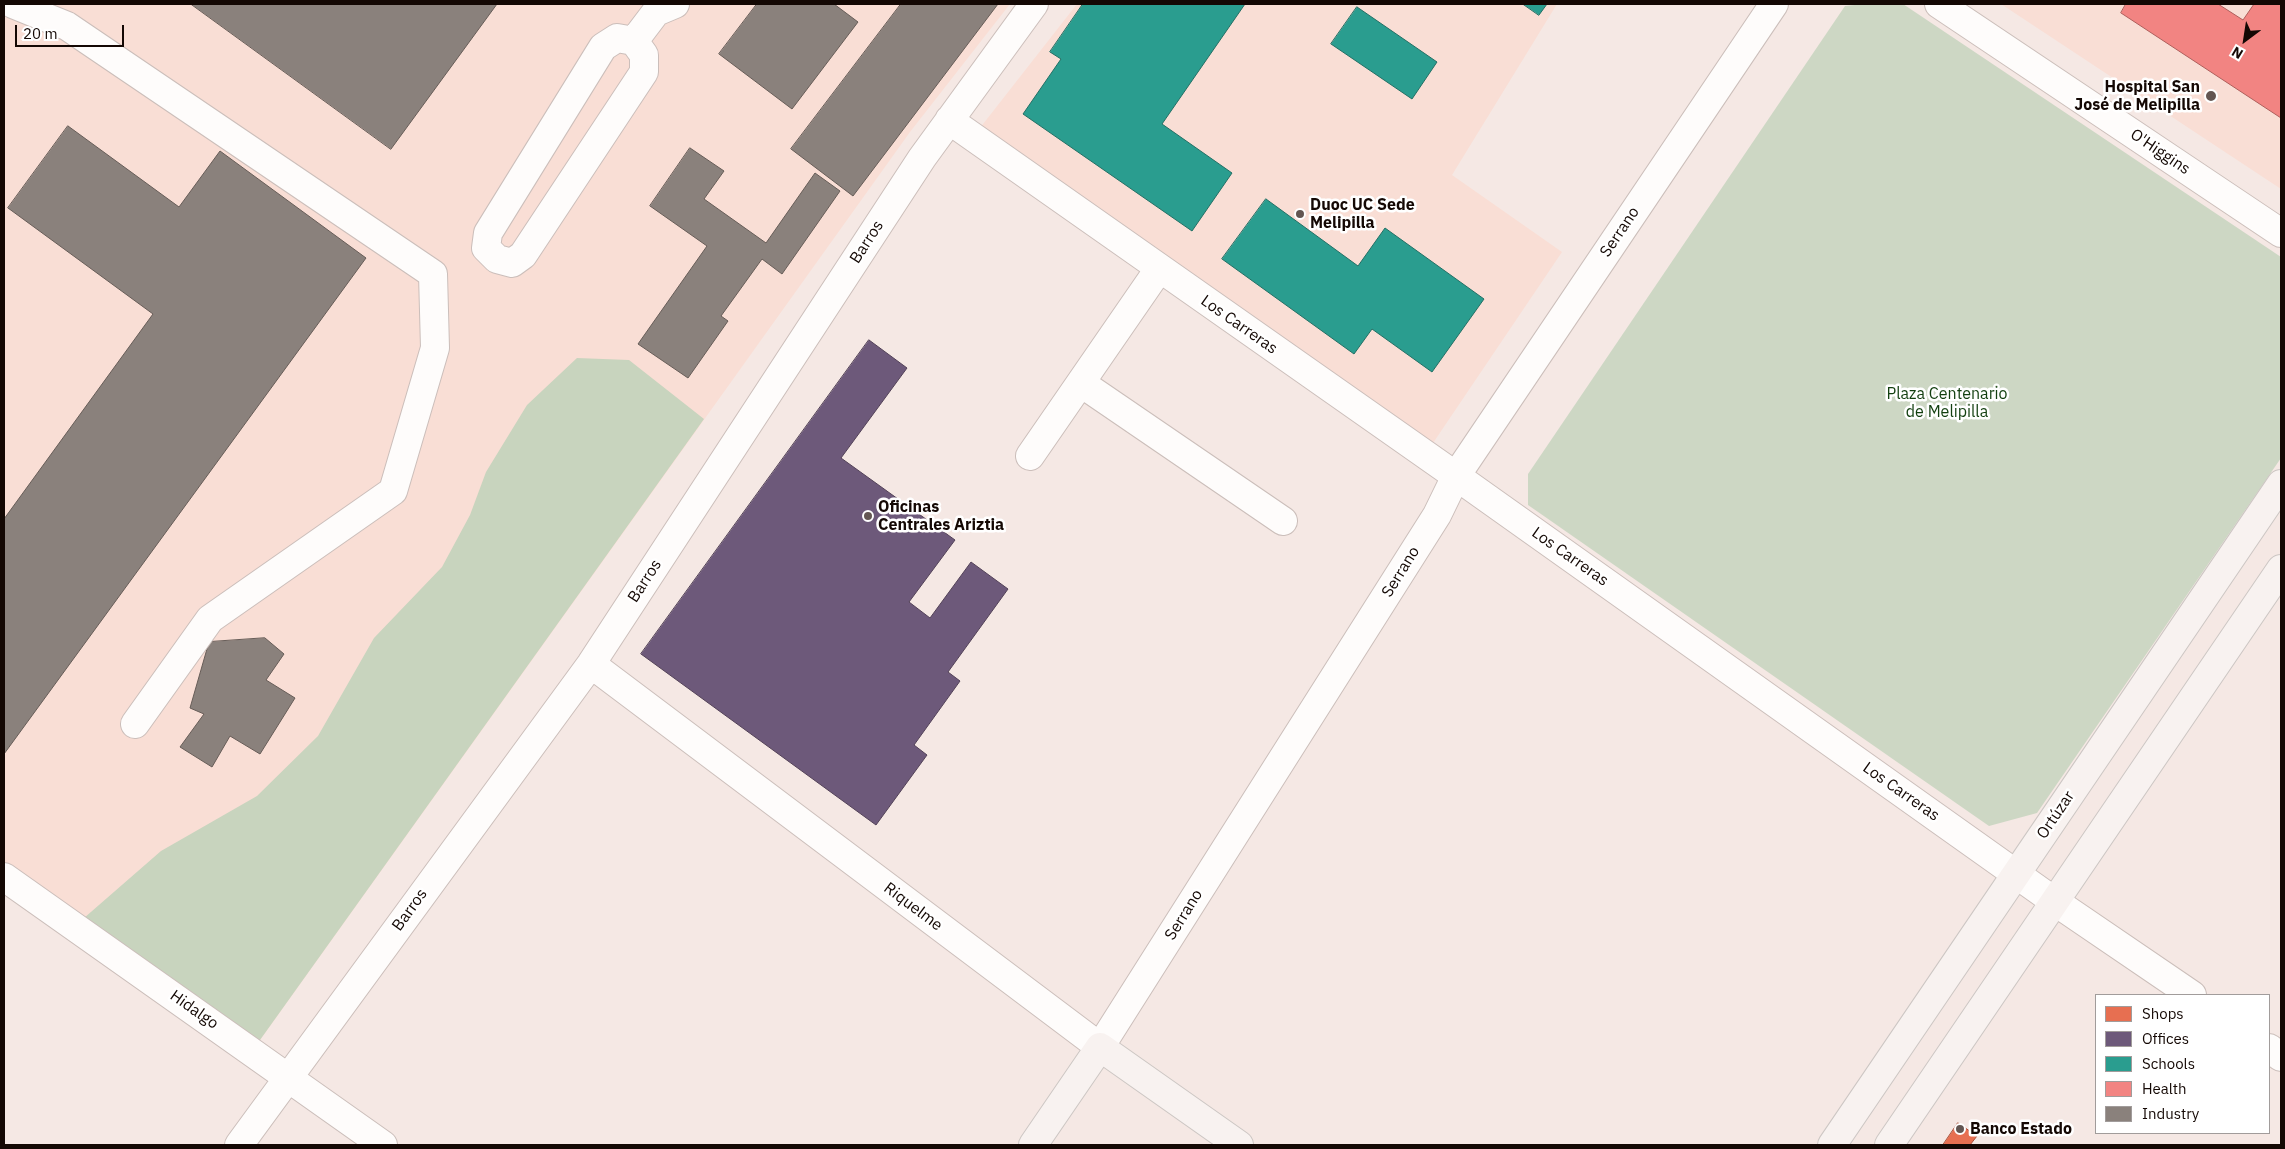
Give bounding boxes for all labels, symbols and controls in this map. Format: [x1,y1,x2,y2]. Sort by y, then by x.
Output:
scale bar [18,15,126,47]
north arrow [2220,15,2270,65]
text: 20 m [23,24,58,43]
text: N [2228,43,2246,63]
place label: Hospital San José de Melipilla [2074,77,2200,115]
marker: Hospital San José de Melipilla [2204,89,2218,103]
street label: O'Higgins [2126,125,2194,179]
place label: Duoc UC Sede Melipilla [1310,195,1415,233]
street label: Serrano [1596,203,1644,261]
marker: Duoc UC Sede Melipilla [1294,208,1306,220]
street label: Barros [846,217,888,267]
street label: Los Carreras [1197,291,1281,359]
park label: Plaza Centenario de Melipilla [1887,384,2007,422]
place label: Oficinas Centrales Ariztia [878,497,1004,535]
marker: Oficinas Centrales Ariztia [862,510,874,522]
street label: Los Carreras [1528,523,1612,591]
street label: Serrano [1378,543,1424,601]
street label: Barros [624,556,666,606]
street label: Los Carreras [1859,758,1943,826]
street label: Ortúzar [2033,787,2079,843]
street label: Riquelme [880,879,946,935]
street label: Barros [388,885,432,935]
street label: Serrano [1161,886,1207,944]
street label: Hidalgo [166,986,222,1034]
legend [2095,994,2270,1134]
text: Shops [2142,1004,2184,1023]
text: Offices [2142,1029,2189,1048]
text: Schools [2142,1054,2195,1073]
text: Health [2142,1079,2187,1098]
text: Industry [2142,1104,2199,1123]
place label: Banco Estado [1970,1119,2072,1139]
marker: Banco Estado [1954,1123,1966,1135]

